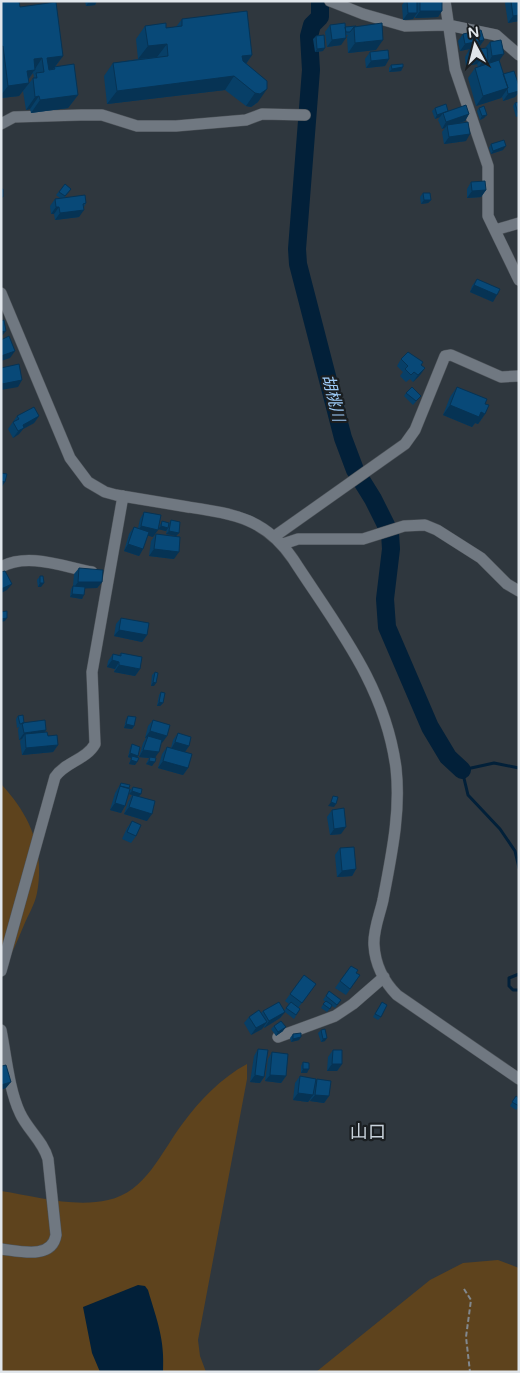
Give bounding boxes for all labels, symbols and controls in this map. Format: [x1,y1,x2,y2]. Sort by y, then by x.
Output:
north arrow [450,20,500,70]
text: N [467,23,480,42]
water label: 胡桃川 [317,372,349,426]
district label: 山口 [350,1121,386,1143]

